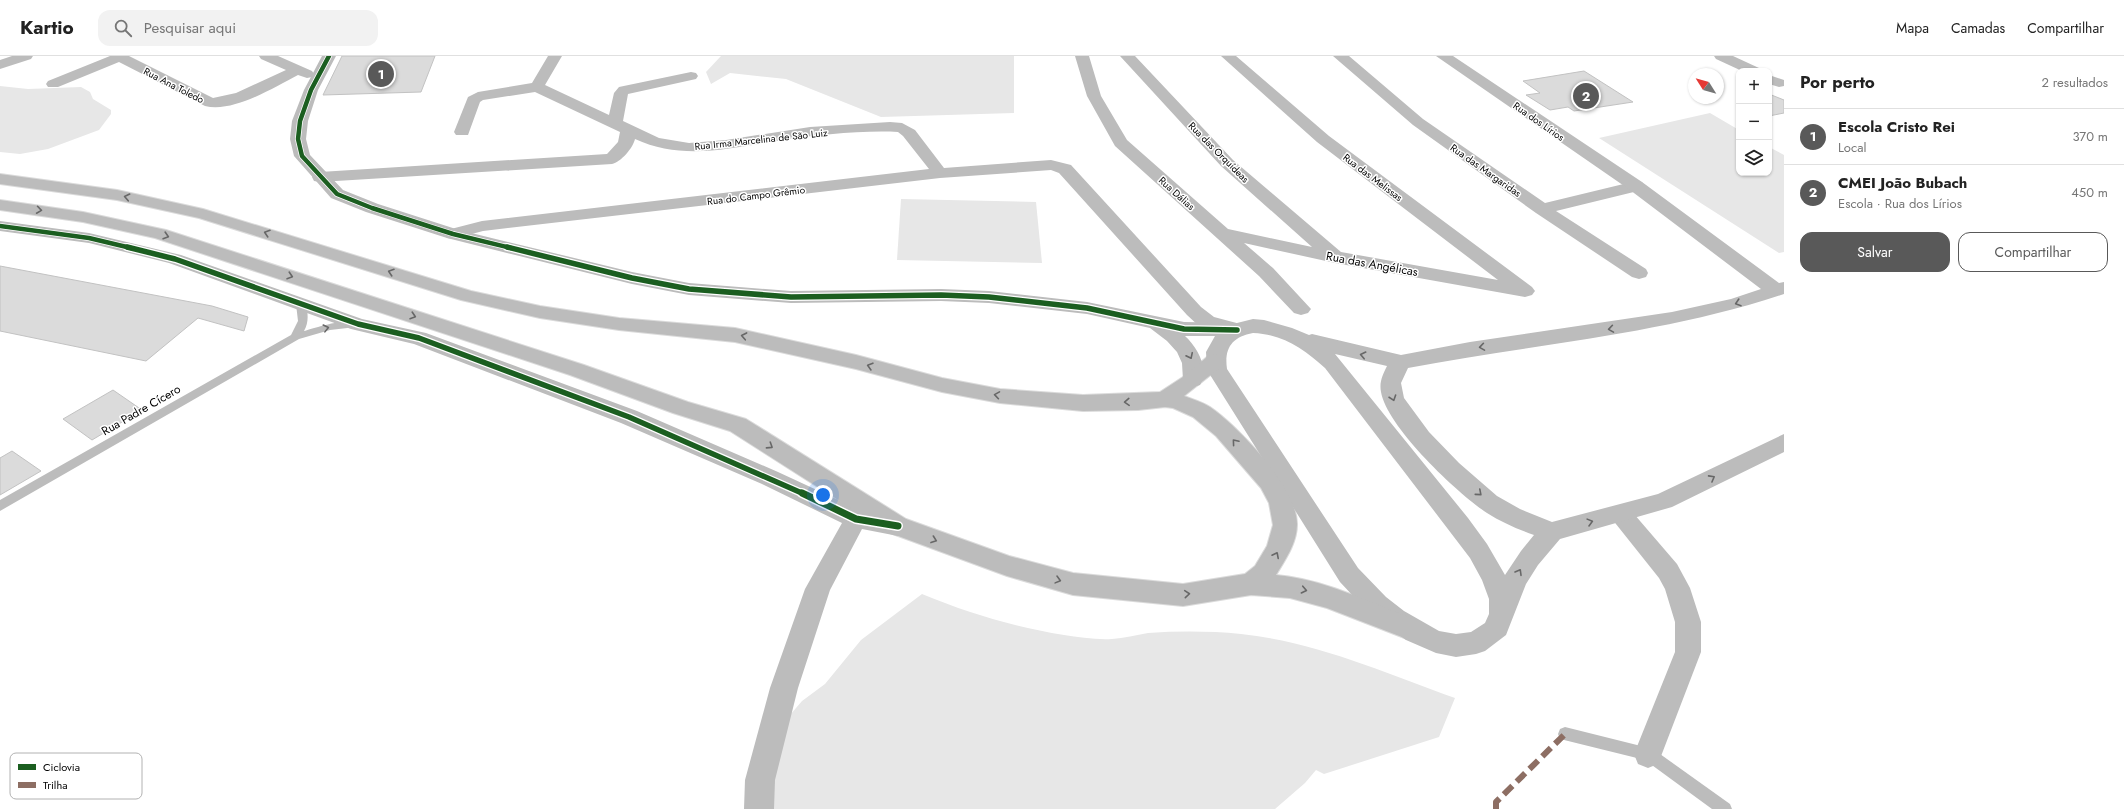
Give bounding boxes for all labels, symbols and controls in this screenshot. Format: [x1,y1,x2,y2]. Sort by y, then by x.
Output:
search box [98,10,378,46]
text: Kartio [20,14,74,41]
icon: search [112,17,134,39]
text: Pesquisar aqui [144,17,236,39]
text: Mapa [1896,18,1929,38]
text: Camadas [1951,18,2005,38]
text: Compartilhar [2027,18,2104,38]
pin: 1 [368,59,394,89]
street label: Rua Ana Toledo [141,64,207,107]
north arrow [1688,68,1724,104]
map controls [1736,68,1772,176]
button: + [1736,68,1772,104]
text: Por perto [1800,70,1875,94]
text: 2 resultados [2042,73,2108,92]
pin: 2 [1573,81,1599,111]
street label: Rua dos Lírios [1510,98,1567,145]
button: − [1736,104,1772,140]
text: Escola Cristo Rei [1838,116,1955,138]
street label: Rua das Orquídeas [1185,119,1252,186]
street label: Rua Irma Marcelina de São Luiz [694,125,829,154]
text: 1 [1810,127,1816,146]
text: 370 m [2072,127,2108,146]
text: Local [1838,138,1866,157]
street label: Rua das Margaridas [1447,140,1524,200]
button: layers [1736,140,1772,176]
street label: Rua das Melissas [1340,150,1406,205]
text: CMEI João Bubach [1838,172,1967,194]
street label: Rua Dálias [1155,173,1198,214]
street label: Rua do Campo Grêmio [706,182,806,209]
text: 2 [1809,183,1817,202]
text: 450 m [2071,183,2108,202]
one-way arrow [124,194,130,202]
text: Escola · Rua dos Lírios [1838,194,1962,213]
one-way arrow [36,205,42,214]
one-way arrow [264,229,271,238]
one-way arrow [162,231,169,240]
button: Salvar [1800,232,1950,272]
button: Compartilhar [1958,232,2108,272]
street label: Rua das Angélicas [1325,247,1419,281]
one-way arrow [387,268,394,277]
one-way arrow [286,271,293,280]
one-way arrow [1735,298,1742,306]
one-way arrow [410,312,417,320]
one-way arrow [1608,324,1614,333]
one-way arrow [323,325,329,333]
one-way arrow [741,333,747,341]
one-way arrow [1479,342,1485,351]
one-way arrow [1360,351,1366,359]
one-way arrow [1185,352,1193,360]
one-way arrow [867,362,874,371]
street label: Rua Padre Cícero [98,380,184,440]
one-way arrow [994,391,1000,400]
one-way arrow [1388,394,1397,401]
one-way arrow [1124,398,1130,407]
one-way arrow [1232,440,1239,447]
one-way arrow [766,441,773,449]
one-way arrow [1707,475,1715,483]
your location [813,485,833,505]
one-way arrow [1475,489,1482,496]
one-way arrow [1586,518,1593,527]
one-way arrow [931,535,938,543]
one-way arrow [1271,552,1279,559]
one-way arrow [1515,569,1522,576]
one-way arrow [1055,575,1061,583]
one-way arrow [1301,586,1307,594]
one-way arrow [1184,589,1190,598]
legend [10,753,142,799]
text: Ciclovia [43,759,80,775]
text: Trilha [43,777,67,793]

